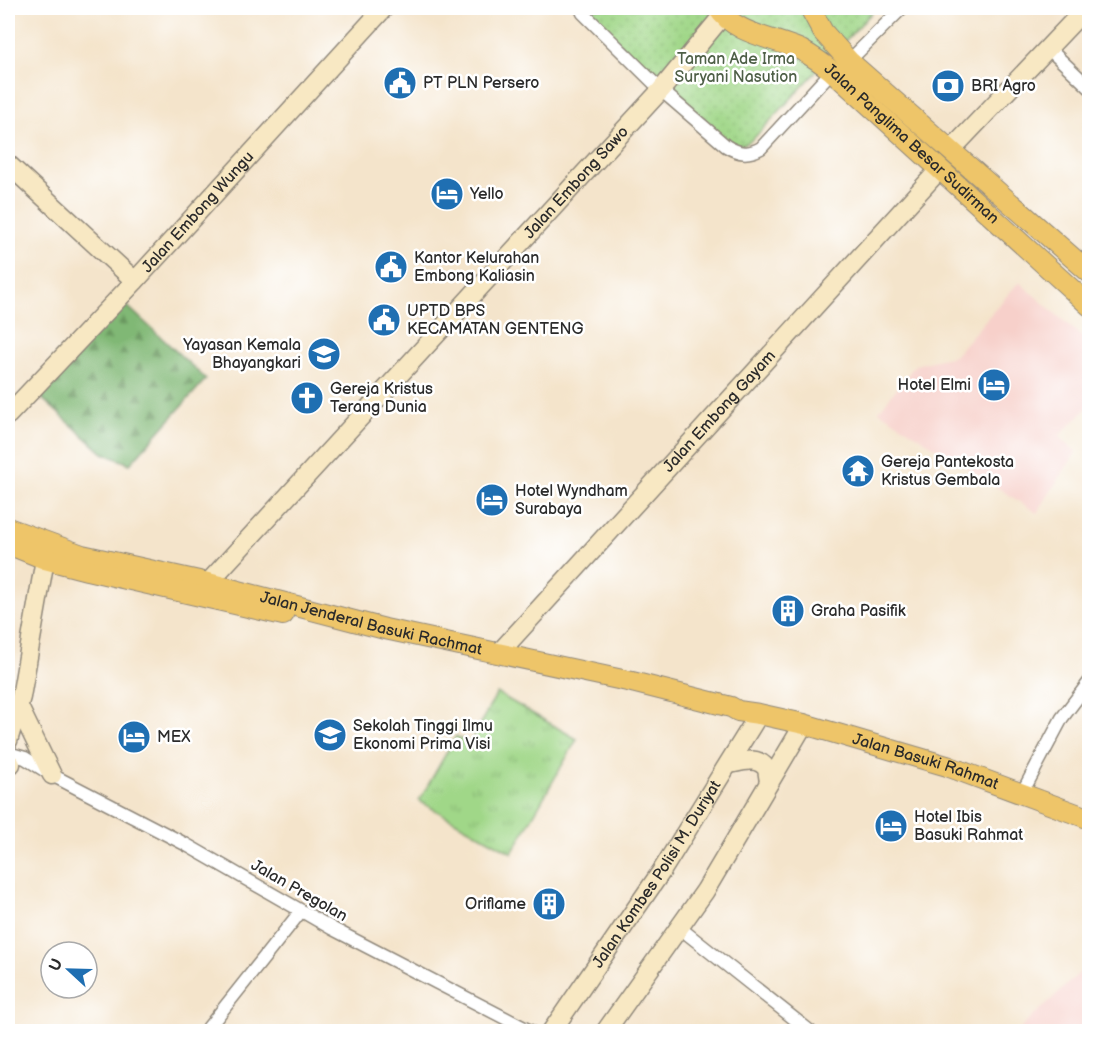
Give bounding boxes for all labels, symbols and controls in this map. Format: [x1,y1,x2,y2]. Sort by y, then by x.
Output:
park label: Taman Ade Irma Suryani Nasution [675,50,797,87]
street label: Jalan Panglima Besar Sudirman [821,59,1003,228]
public building icon: PT PLN Persero [382,65,418,101]
bank icon: BRI Agro [930,68,966,104]
place label: PT PLN Persero [423,74,539,93]
place label: BRI Agro [971,77,1036,96]
street label: Jalan Embong Sawo [520,122,632,243]
street label: Jalan Embong Wungu [138,147,258,277]
hotel icon: Yello [429,176,465,212]
place label: Yello [469,185,504,204]
public building icon: Kantor Kelurahan Embong Kaliasin [373,249,409,285]
place label: Kantor Kelurahan Embong Kaliasin [414,249,539,286]
public building icon: UPTD BPS KECAMATAN GENTENG [366,302,402,338]
place label: UPTD BPS KECAMATAN GENTENG [407,302,584,339]
place label: Yayasan Kemala Bhayangkari [182,336,301,373]
school or university icon: Yayasan Kemala Bhayangkari [306,336,342,372]
street label: Jalan Embong Gayam [659,347,779,476]
hotel icon: Hotel Elmi [976,367,1012,403]
place label: Hotel Elmi [898,376,971,395]
church icon: Gereja Kristus Terang Dunia [289,380,325,416]
place label: Gereja Kristus Terang Dunia [330,380,433,417]
temple icon: Gereja Pantekosta Kristus Gembala [840,453,876,489]
place label: Gereja Pantekosta Kristus Gembala [881,453,1014,490]
hotel icon: Hotel Wyndham Surabaya [474,482,510,518]
place label: Hotel Wyndham Surabaya [515,482,628,519]
street label: Jalan Jenderal Basuki Rachmat [258,587,484,659]
building icon: Graha Pasifik [770,593,806,629]
place label: Graha Pasifik [811,602,906,621]
school or university icon: Sekolah Tinggi Ilmu Ekonomi Prima Visi [312,717,348,753]
place label: Sekolah Tinggi Ilmu Ekonomi Prima Visi [353,717,493,754]
hotel icon: MEX [116,719,152,755]
place label: MEX [157,728,191,747]
street label: Jalan Basuki Rahmat [850,729,1001,794]
street label: Jalan Kombes Polisi M. Duriyat [588,777,725,972]
hotel icon: Hotel Ibis Basuki Rahmat [873,808,909,844]
place label: Hotel Ibis Basuki Rahmat [914,808,1023,845]
street label: Jalan Pregolan [248,856,350,926]
building icon: Oriflame [531,886,567,922]
place label: Oriflame [465,895,527,914]
north arrow [39,940,99,1000]
text: U [46,956,67,974]

